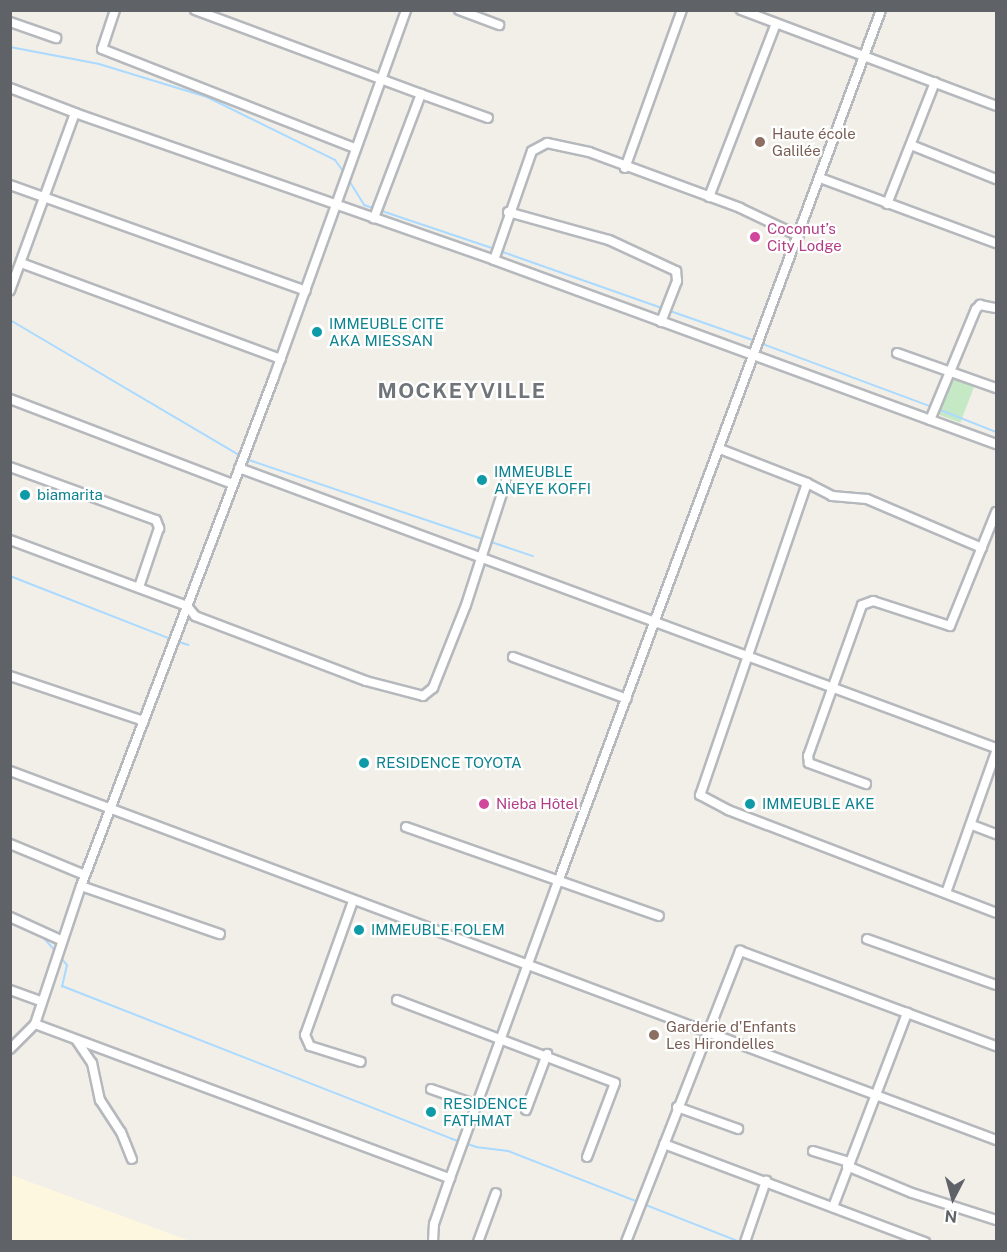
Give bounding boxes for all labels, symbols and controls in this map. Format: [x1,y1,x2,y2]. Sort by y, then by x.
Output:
place label: Haute école Galilée [772,124,856,159]
marker: Haute école Galilée [753,135,767,149]
place label: Coconut’s City Lodge [767,219,842,254]
marker: Coconut’s City Lodge [748,230,762,244]
place label: IMMEUBLE CITE AKA MIESSAN [329,314,444,349]
marker: IMMEUBLE CITE AKA MIESSAN [310,325,324,339]
district label: MOCKEYVILLE [377,378,547,404]
place label: IMMEUBLE ANEYE KOFFI [494,462,591,497]
marker: IMMEUBLE ANEYE KOFFI [475,473,489,487]
place label: biamarita [37,486,103,504]
marker: biamarita [18,488,32,502]
place label: RESIDENCE TOYOTA [376,754,522,772]
marker: RESIDENCE TOYOTA [357,756,371,770]
place label: Nieba Hôtel [496,795,579,813]
place label: IMMEUBLE AKE [762,795,875,813]
marker: Nieba Hôtel [477,797,491,811]
marker: IMMEUBLE AKE [743,797,757,811]
place label: IMMEUBLE FOLEM [371,921,505,939]
marker: IMMEUBLE FOLEM [352,923,366,937]
place label: Garderie d'Enfants Les Hirondelles [666,1017,796,1052]
marker: Garderie d'Enfants Les Hirondelles [647,1028,661,1042]
place label: RESIDENCE FATHMAT [443,1094,528,1129]
marker: RESIDENCE FATHMAT [424,1105,438,1119]
north arrow [923,1168,983,1228]
text: N [944,1206,958,1227]

